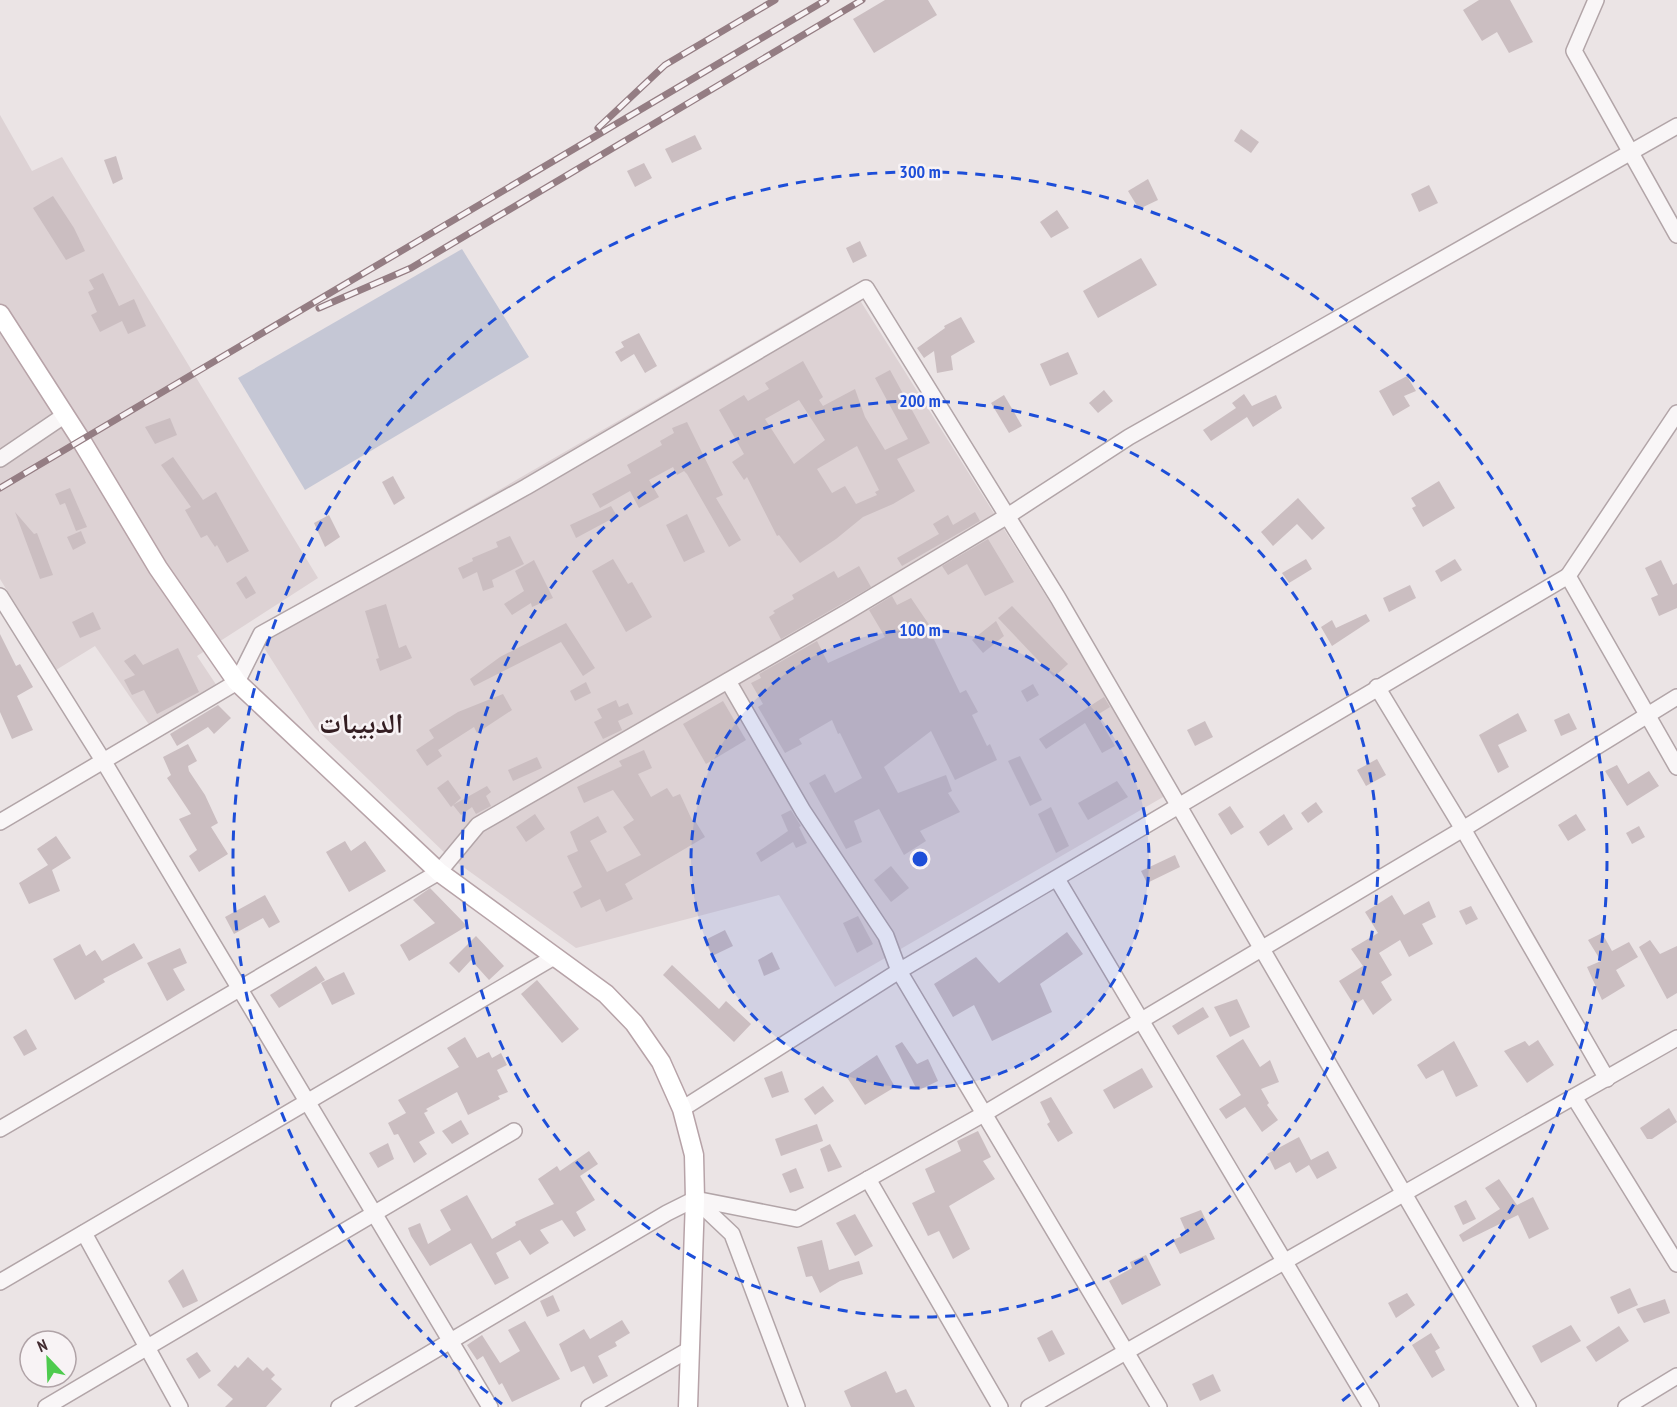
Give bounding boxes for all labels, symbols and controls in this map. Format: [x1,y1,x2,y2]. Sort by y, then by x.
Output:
text: 300 m [899,160,941,183]
text: 200 m [899,389,941,412]
text: 100 m [899,618,941,641]
district label: الدبيبات [319,704,403,741]
centre of rings [910,849,930,869]
north arrow [18,1329,78,1389]
text: N [34,1334,50,1356]

